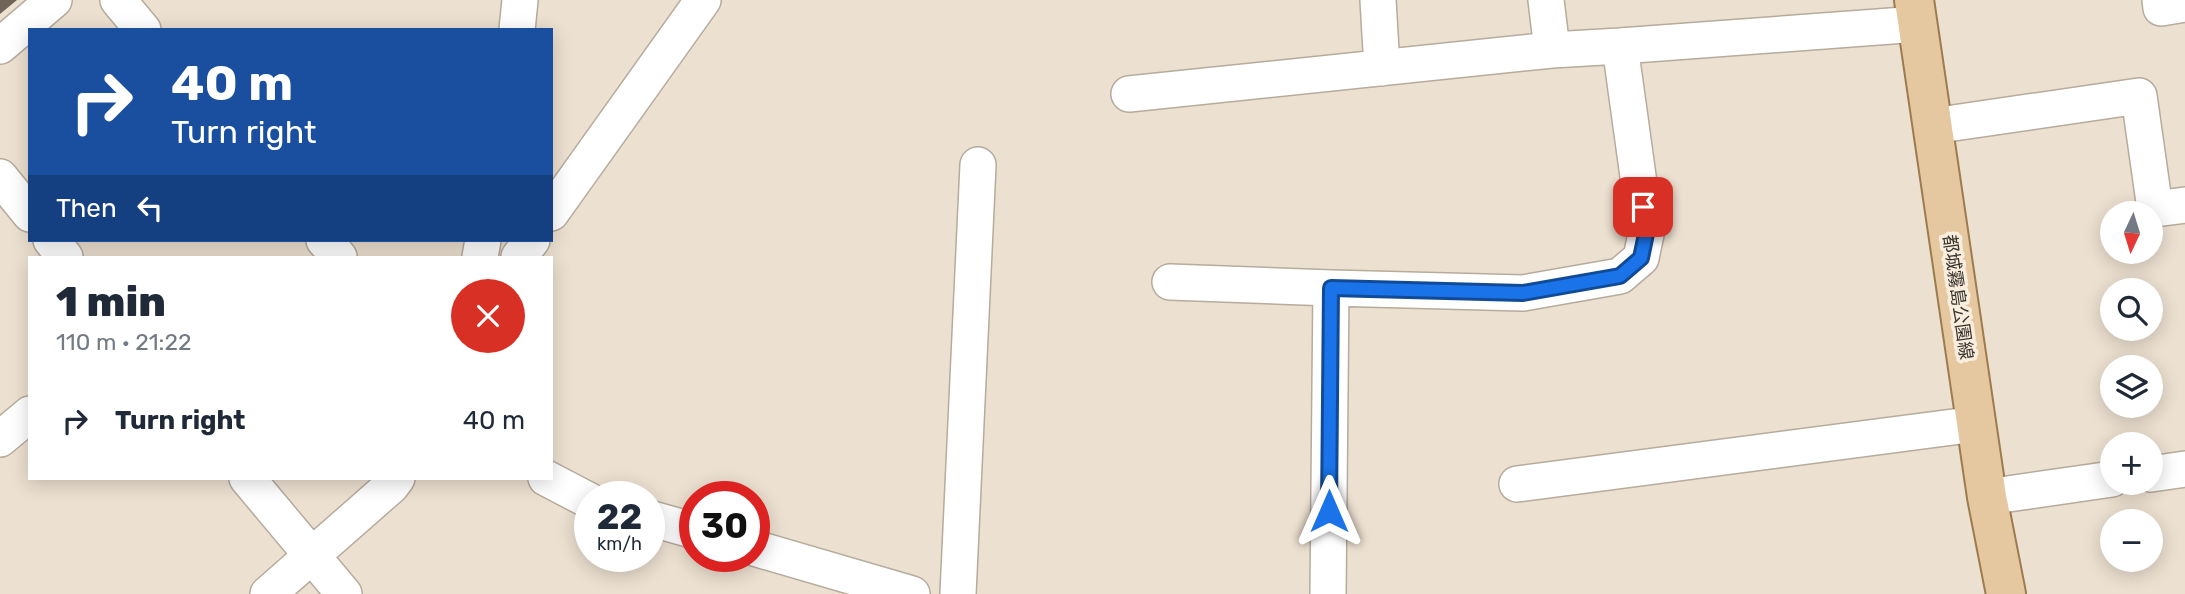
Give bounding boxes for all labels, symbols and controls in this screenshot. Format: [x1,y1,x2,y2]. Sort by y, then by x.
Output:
text: 40 m [171,54,293,112]
icon: right [56,56,147,147]
text: Turn right [171,113,316,151]
pin [1613,177,1673,237]
icon: arrive [1624,188,1662,226]
icon: left [131,189,169,227]
text: Then [56,193,117,224]
north arrow [2100,201,2163,264]
map controls [2100,201,2163,572]
street label: 都城霧島公園線 [1938,233,1978,361]
text: 1 min [56,277,166,327]
button: search [2100,278,2163,341]
button: close [451,279,525,353]
text: 110 m · 21:22 [56,328,191,356]
button: layers [2100,355,2163,418]
icon: right [56,402,94,440]
text: Turn right [115,405,245,436]
text: 40 m [463,405,525,436]
button: + [2100,432,2163,495]
position arrow [1292,474,1366,548]
speed limit sign: 30 [679,481,770,572]
text: 22 [597,496,642,538]
button: − [2100,509,2163,572]
text: km/h [597,533,642,555]

